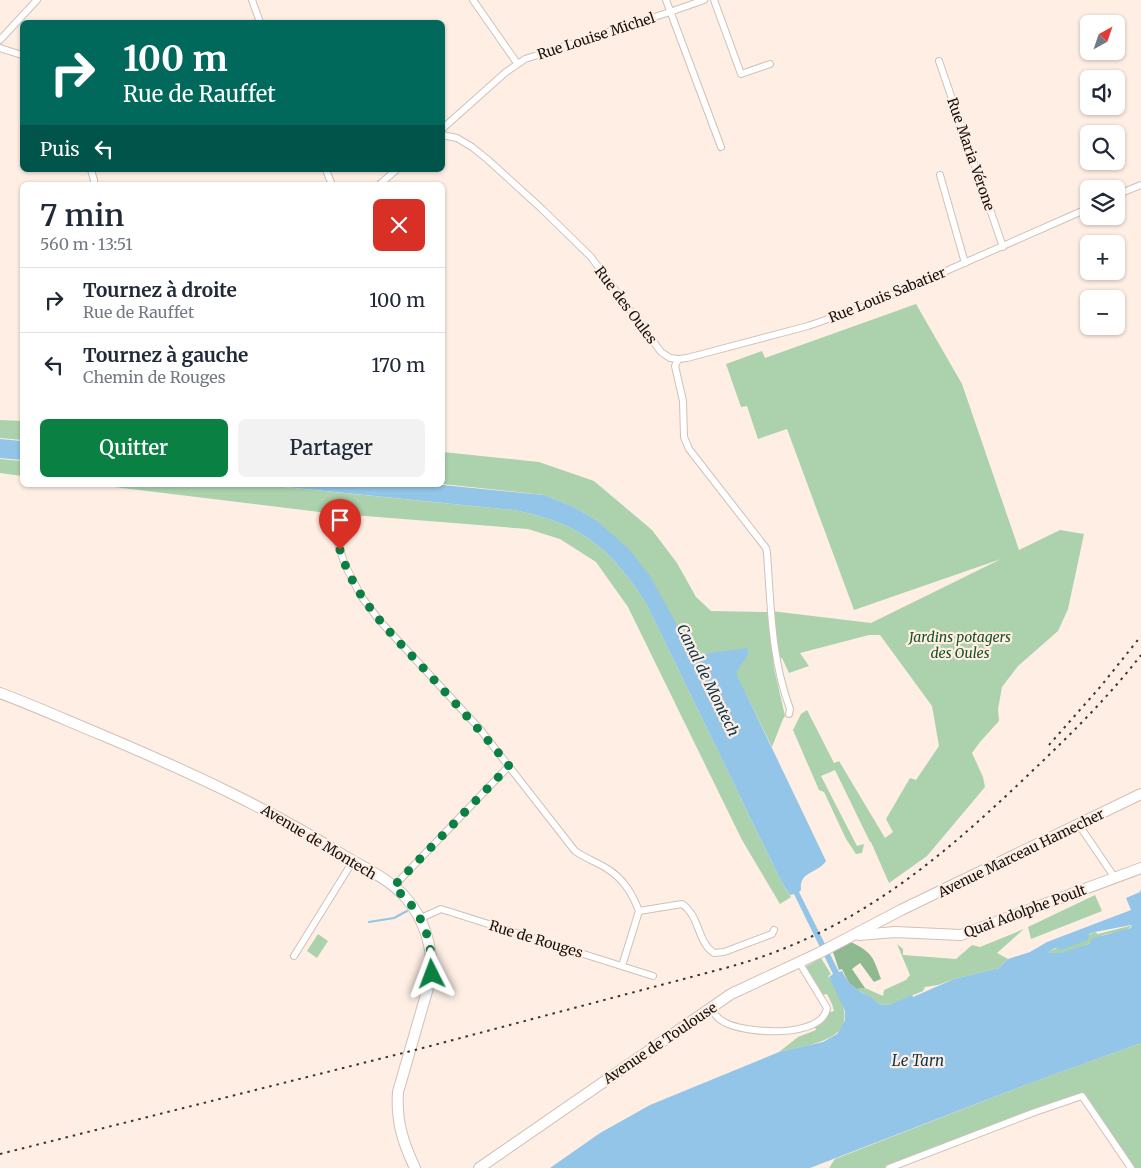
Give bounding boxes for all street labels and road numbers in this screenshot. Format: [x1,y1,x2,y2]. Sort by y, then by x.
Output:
street label: Rue Louise Michel [535,8,658,64]
street label: Rue Maria Vérone [943,95,999,213]
street label: Rue des Oules [591,263,661,348]
street label: Rue Louis Sabatier [826,263,948,327]
street label: Avenue de Montech [257,800,380,884]
street label: Avenue Marceau Hamecher [934,805,1107,902]
street label: Quai Adolphe Poult [961,880,1089,941]
street label: Rue de Rouges [487,916,585,962]
street label: Avenue de Toulouse [599,998,720,1088]

